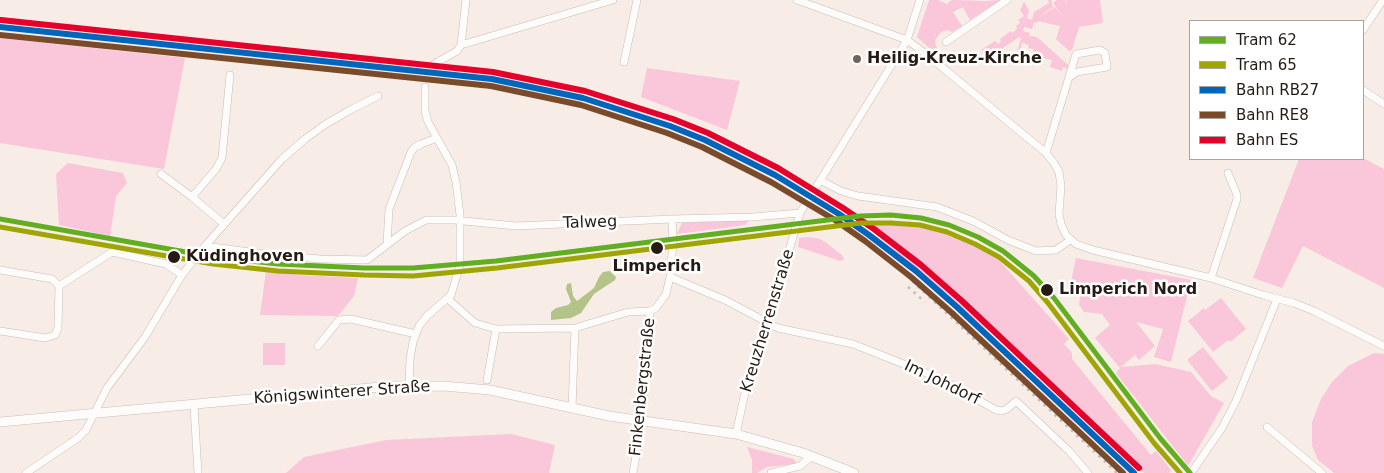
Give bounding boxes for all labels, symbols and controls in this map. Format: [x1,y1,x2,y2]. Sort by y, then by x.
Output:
legend [1189,20,1364,160]
text: Tram 62 [1236,31,1297,49]
place label: Heilig-Kreuz-Kirche [867,49,1042,69]
marker: Heilig-Kreuz-Kirche [851,53,863,65]
text: Tram 65 [1236,56,1297,74]
text: Bahn RB27 [1236,81,1319,99]
text: Bahn RE8 [1236,106,1309,124]
text: Bahn ES [1236,131,1298,149]
street label: Talweg [562,212,618,234]
marker: Limperich [649,240,665,256]
place label: Küdinghoven [186,247,304,267]
street label: Kreuzherrenstraße [737,247,799,395]
marker: Küdinghoven [166,249,182,265]
place label: Limperich [613,257,701,277]
place label: Limperich Nord [1059,280,1197,300]
marker: Limperich Nord [1039,282,1055,298]
street label: Finkenbergstraße [626,317,660,457]
street label: Im Johdorf [901,356,983,410]
street label: Königswinterer Straße [253,377,431,409]

